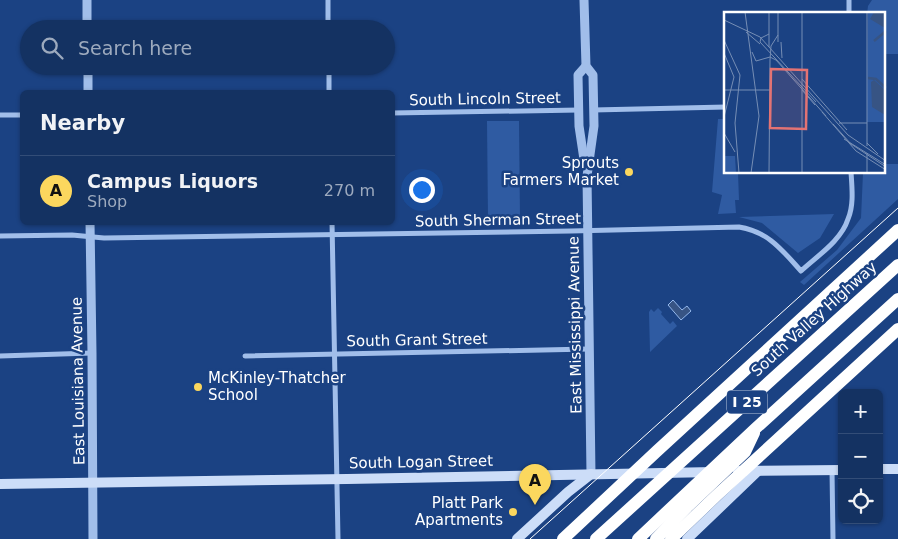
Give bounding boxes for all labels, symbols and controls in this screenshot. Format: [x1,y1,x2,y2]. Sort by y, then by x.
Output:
inset map [724,12,886,174]
search box [20,20,395,75]
icon: search [38,34,66,62]
text: Search here [78,37,192,59]
street label: South Lincoln Street [409,89,561,109]
text: Nearby [40,111,125,135]
place label: Sprouts Farmers Market [503,154,619,189]
marker: Sprouts Farmers Market [623,166,635,178]
text: Campus Liquors [87,170,258,192]
your location [409,177,435,203]
text: A [50,181,62,200]
text: 270 m [324,181,375,200]
text: Shop [87,192,127,211]
street label: South Sherman Street [415,210,581,230]
street label: East Mississippi Avenue [564,236,586,414]
street label: South Valley Highway [748,258,881,380]
street label: East Louisiana Avenue [68,297,88,465]
street label: South Grant Street [346,330,488,350]
place label: McKinley-Thatcher School [208,369,346,404]
marker: McKinley-Thatcher School [192,381,204,393]
map controls [838,389,883,524]
button: + [838,389,883,434]
road number: I 25 [727,391,767,414]
button: − [838,434,883,479]
street label: South Logan Street [349,452,493,472]
pin: A [519,464,551,505]
button: locate [838,479,883,524]
place label: Platt Park Apartments [415,494,503,529]
marker: Platt Park Apartments [507,506,519,518]

